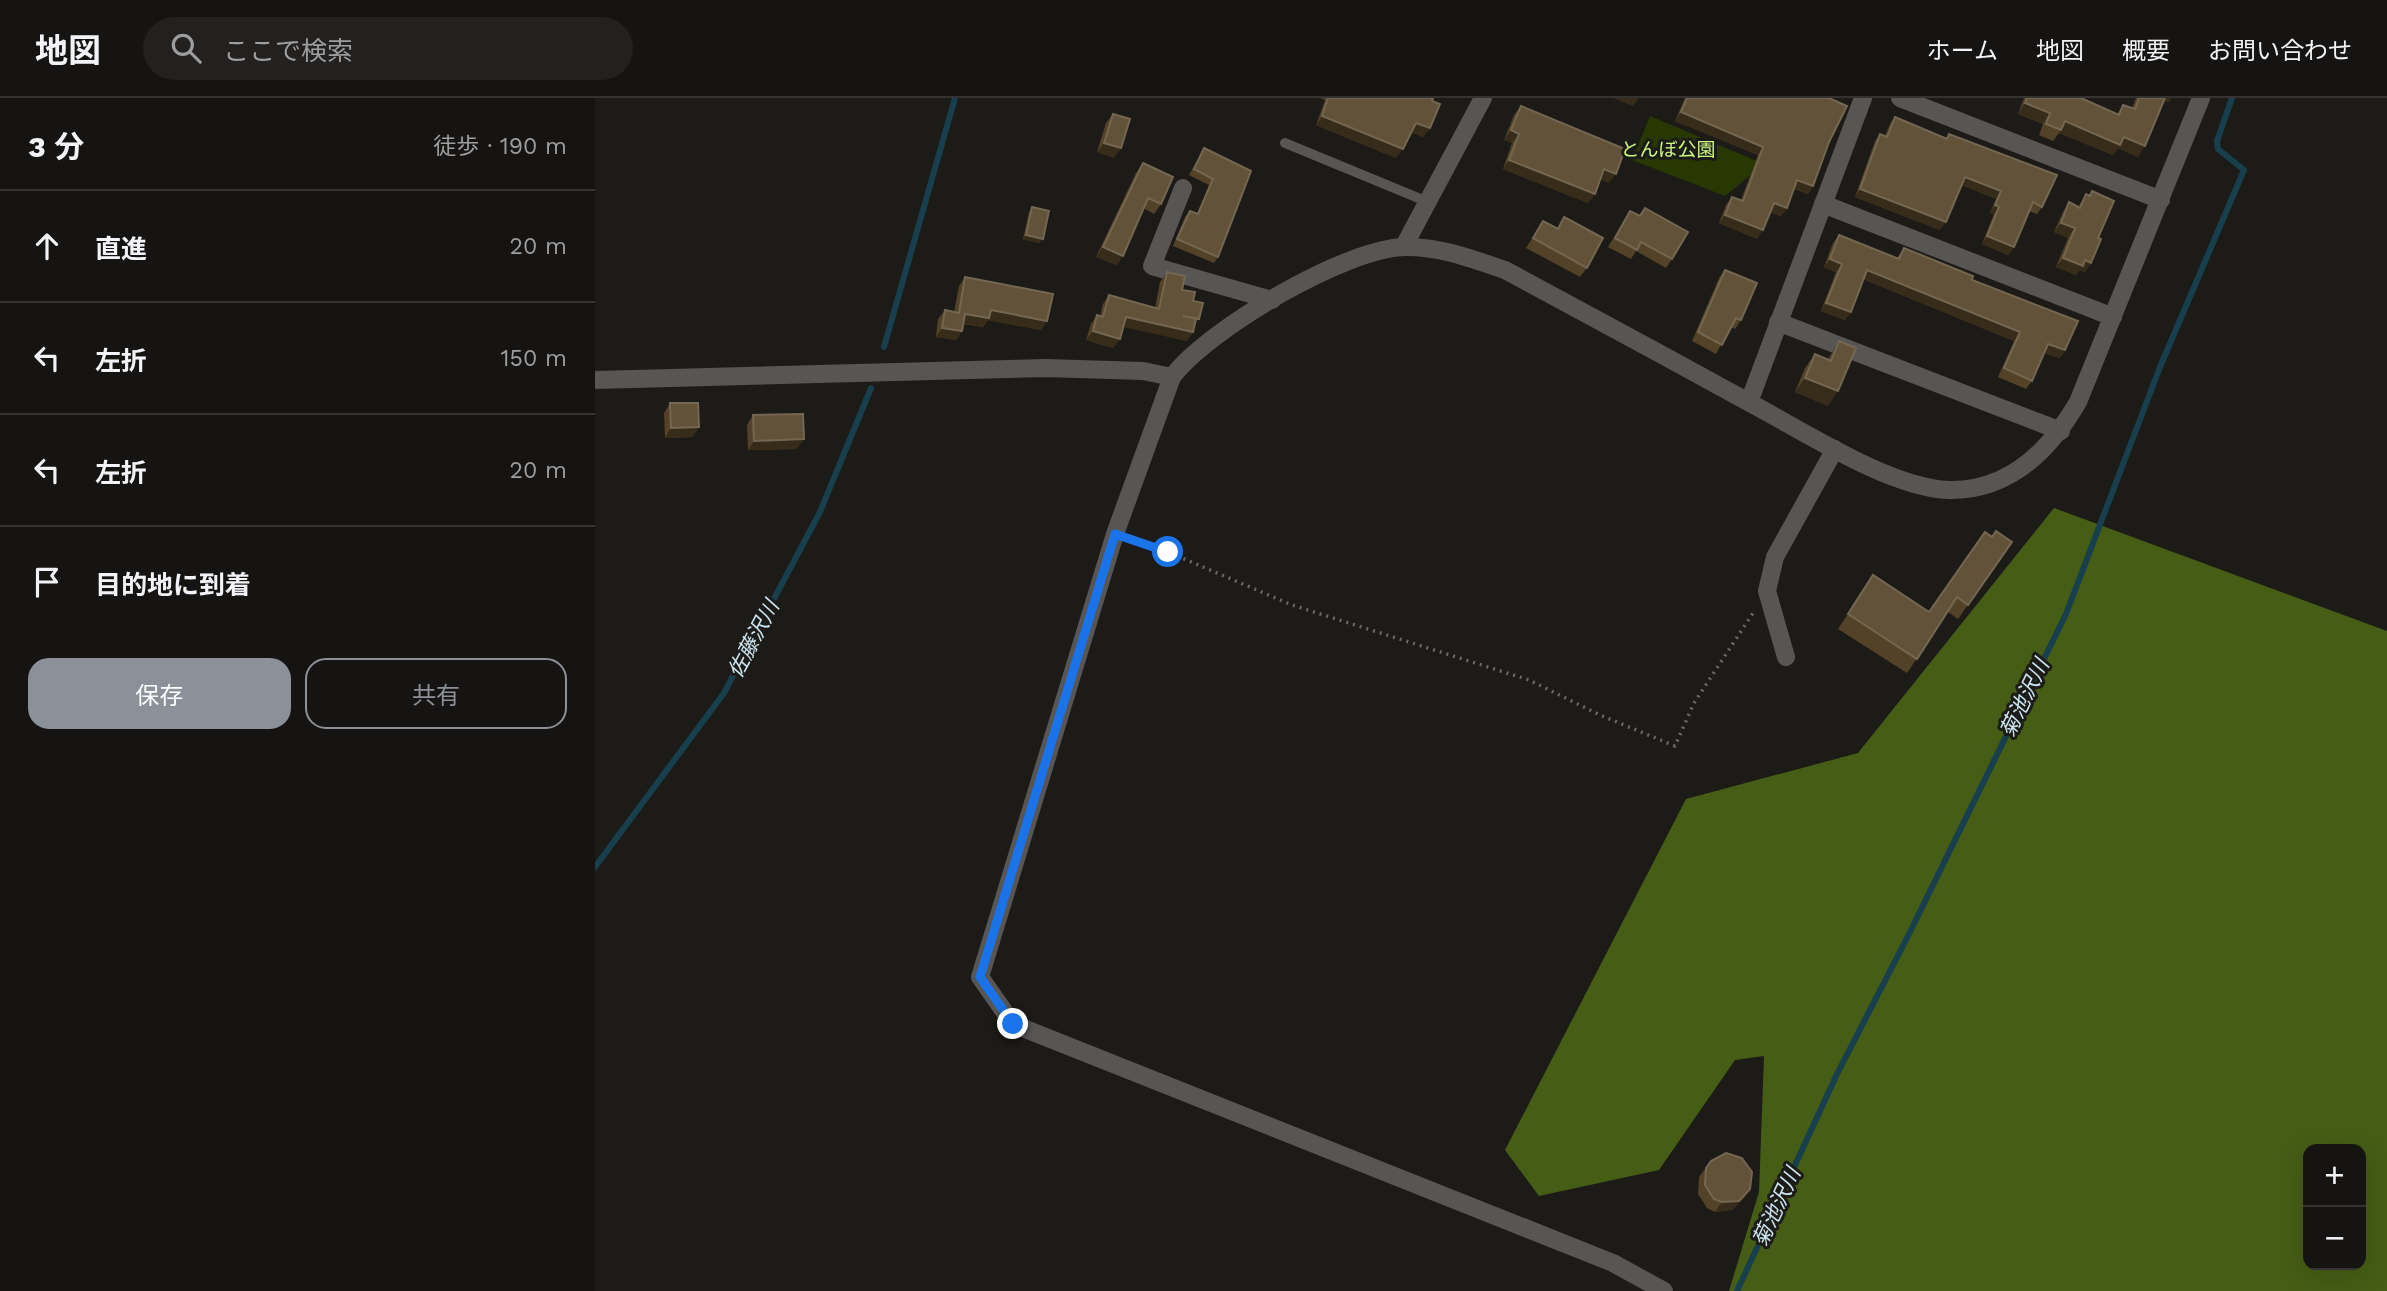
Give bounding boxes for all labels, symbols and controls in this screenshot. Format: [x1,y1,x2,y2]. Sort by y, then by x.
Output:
search box [143,17,633,80]
icon: search [167,29,205,67]
text: 地図 [35,31,101,70]
text: ここで検索 [223,36,353,66]
text: ホーム [1927,37,1998,65]
text: 地図 [2036,37,2084,65]
text: 概要 [2122,37,2170,65]
text: お問い合わせ [2208,37,2352,65]
text: 3 分 [28,129,84,164]
text: 徒歩 · 190 m [433,133,567,160]
park label: とんぼ公園 [1620,138,1716,161]
icon: ahead [28,227,66,265]
text: 20 m [510,233,567,260]
text: 直進 [95,234,147,264]
icon: left [28,339,66,377]
text: 150 m [501,345,567,372]
text: 左折 [95,346,147,376]
icon: left [28,451,66,489]
text: 20 m [510,457,567,484]
text: 左折 [95,458,147,488]
route start [1152,536,1183,567]
icon: arrive [28,563,66,601]
text: 目的地に到着 [95,570,251,600]
water label: 佐藤沢川 [722,594,785,682]
water label: 菊池沢川 [1994,653,2055,741]
button: 保存 [28,658,291,729]
button: 共有 [305,658,567,729]
route end [997,1008,1028,1039]
map controls [2303,1144,2366,1270]
button: + [2303,1144,2366,1207]
water label: 菊池沢川 [1747,1162,1806,1250]
button: − [2303,1207,2366,1270]

